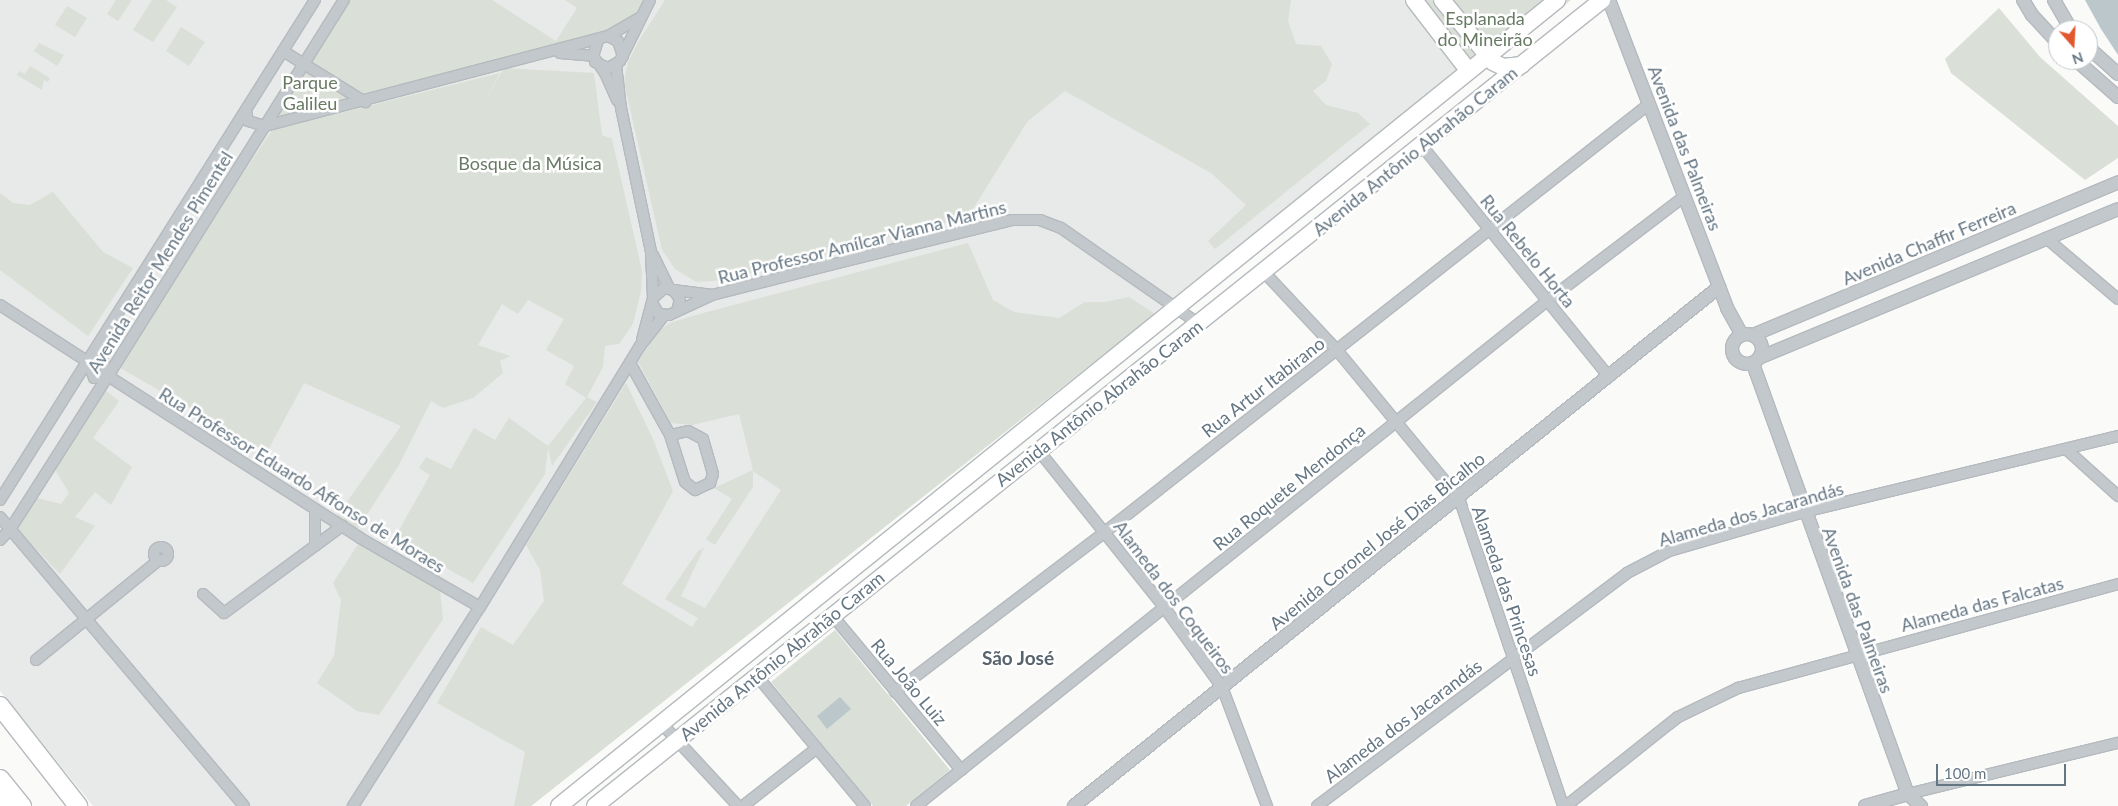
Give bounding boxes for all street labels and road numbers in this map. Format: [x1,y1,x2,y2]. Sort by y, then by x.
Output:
street label: Avenida Antônio Abrahão Caram [1308,61,1522,241]
street label: Avenida das Palmeiras [1644,62,1726,234]
street label: Avenida Reitor Mendes Pimentel [83,147,237,377]
street label: Rua Rebelo Horta [1476,190,1580,312]
street label: Rua Professor Amílcar Vianna Martins [715,195,1009,289]
street label: Avenida Chaffir Ferreira [1839,197,2019,289]
street label: Avenida Antônio Abrahão Caram [991,315,1207,491]
street label: Rua Artur Itabirano [1197,332,1329,442]
street label: Rua Professor Eduardo Affonso de Moraes [155,382,449,578]
street label: Rua Roquete Mendonça [1209,419,1369,555]
street label: Avenida Coronel José Dias Bicalho [1265,447,1489,635]
street label: Alameda dos Jacarandás [1656,477,1846,551]
street label: Alameda das Princesas [1468,503,1546,679]
street label: Alameda dos Coqueiros [1109,516,1239,678]
street label: Avenida das Palmeiras [1818,524,1898,696]
street label: Avenida Antônio Abrahão Caram [675,566,889,746]
street label: Alameda das Falcatas [1898,572,2066,636]
street label: Rua João Luiz [866,634,952,730]
street label: Alameda dos Jacarandás [1320,655,1486,787]

